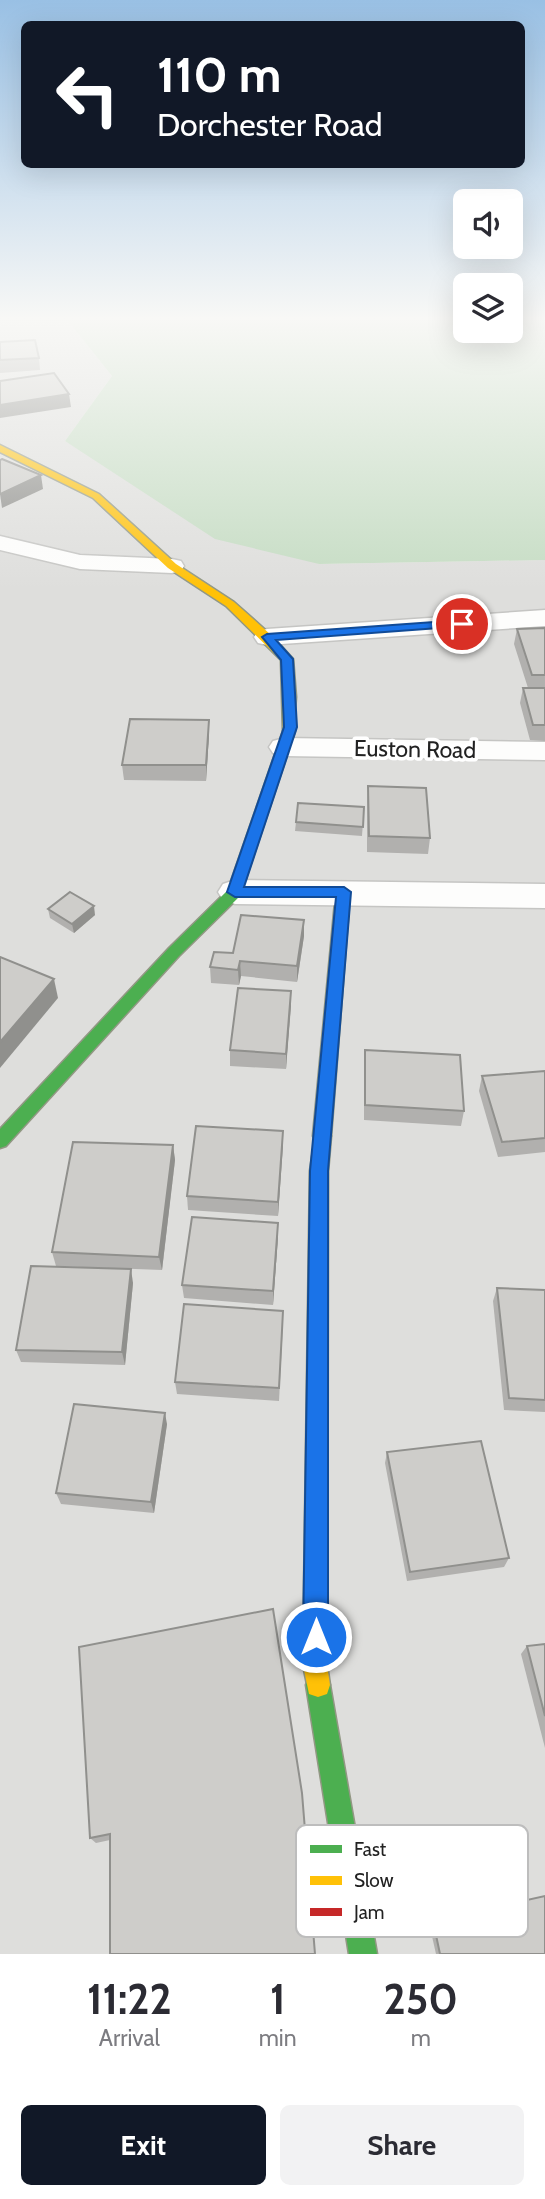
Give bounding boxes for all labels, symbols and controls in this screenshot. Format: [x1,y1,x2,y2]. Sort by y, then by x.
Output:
text: 110 m [157,45,281,104]
icon: left [42,49,133,140]
text: Dorchester Road [157,105,383,144]
map controls [453,189,523,343]
button: sound [453,189,523,259]
button: layers [453,273,523,343]
pin [432,594,492,654]
icon: arrive [443,605,481,643]
street label: Euston Road [354,734,476,764]
position arrow [279,1600,353,1674]
legend [296,1825,528,1937]
text: Fast [354,1838,387,1861]
text: Slow [354,1869,394,1892]
text: Jam [353,1901,384,1924]
text: 11:22 [87,1973,172,2025]
text: 1 [270,1973,285,2025]
text: 250 [384,1973,458,2025]
text: Arrival [99,2024,160,2052]
text: min [259,2024,297,2052]
text: m [411,2024,431,2052]
button: Exit [21,2105,266,2185]
button: Share [280,2105,524,2185]

